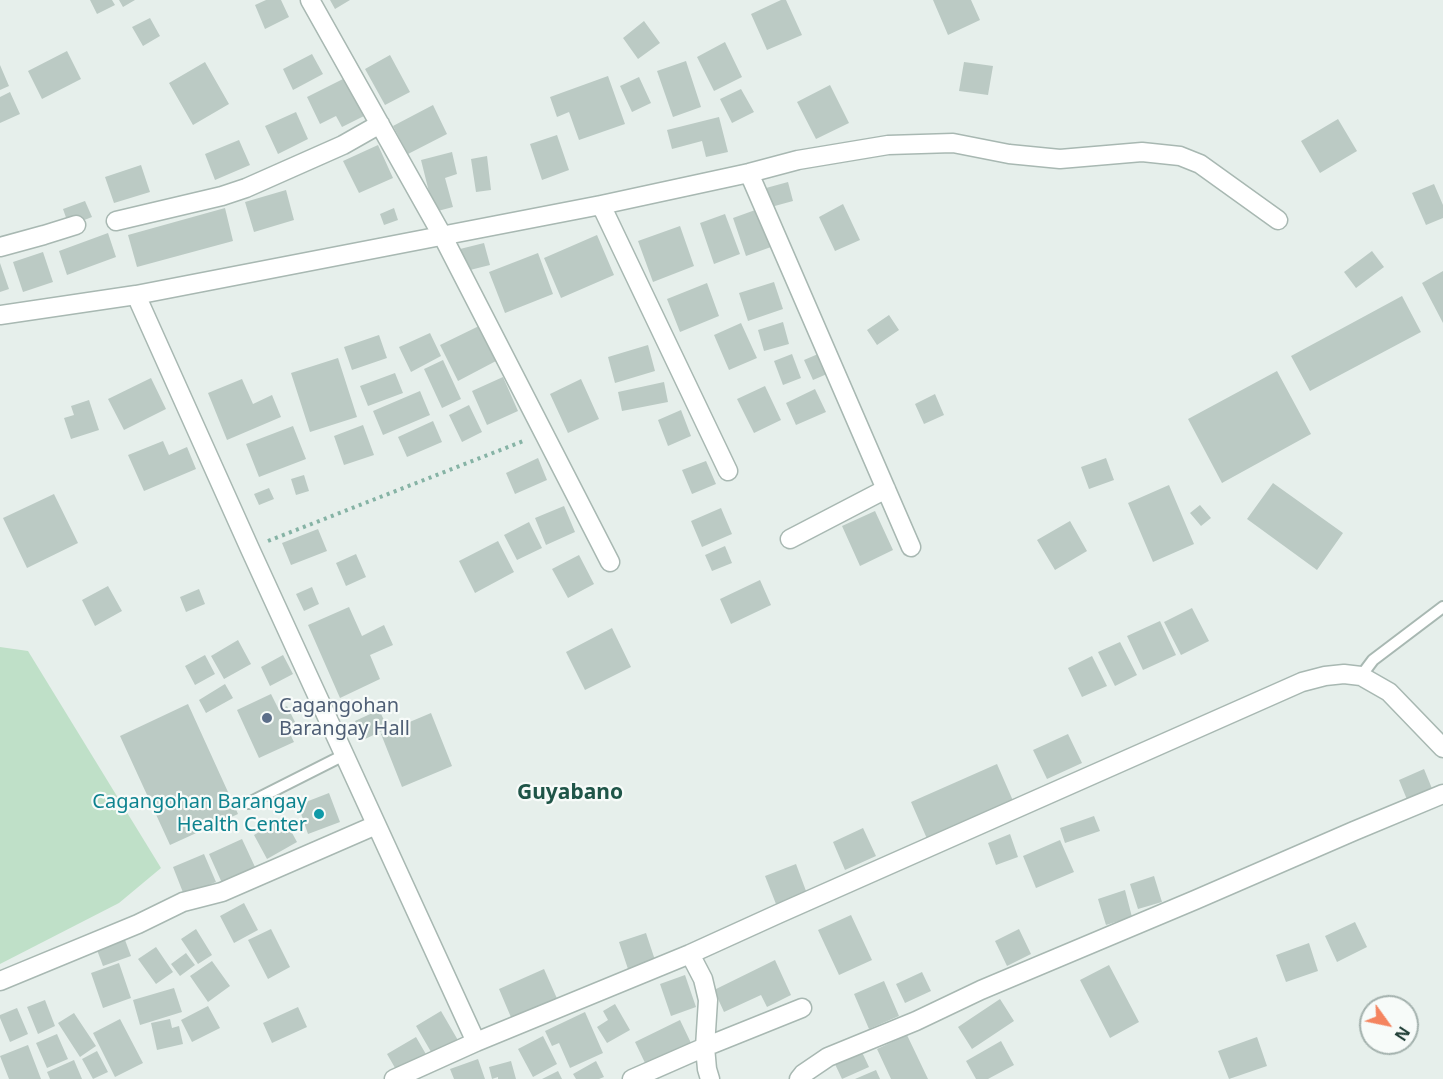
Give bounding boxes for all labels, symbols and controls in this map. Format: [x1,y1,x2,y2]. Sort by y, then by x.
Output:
place label: Cagangohan Barangay Hall [279,694,410,741]
marker: Cagangohan Barangay Hall [260,711,274,725]
district label: Guyabano [517,780,623,806]
place label: Cagangohan Barangay Health Center [92,790,307,837]
marker: Cagangohan Barangay Health Center [312,807,326,821]
north arrow [1359,995,1419,1055]
text: N [1390,1022,1415,1045]

